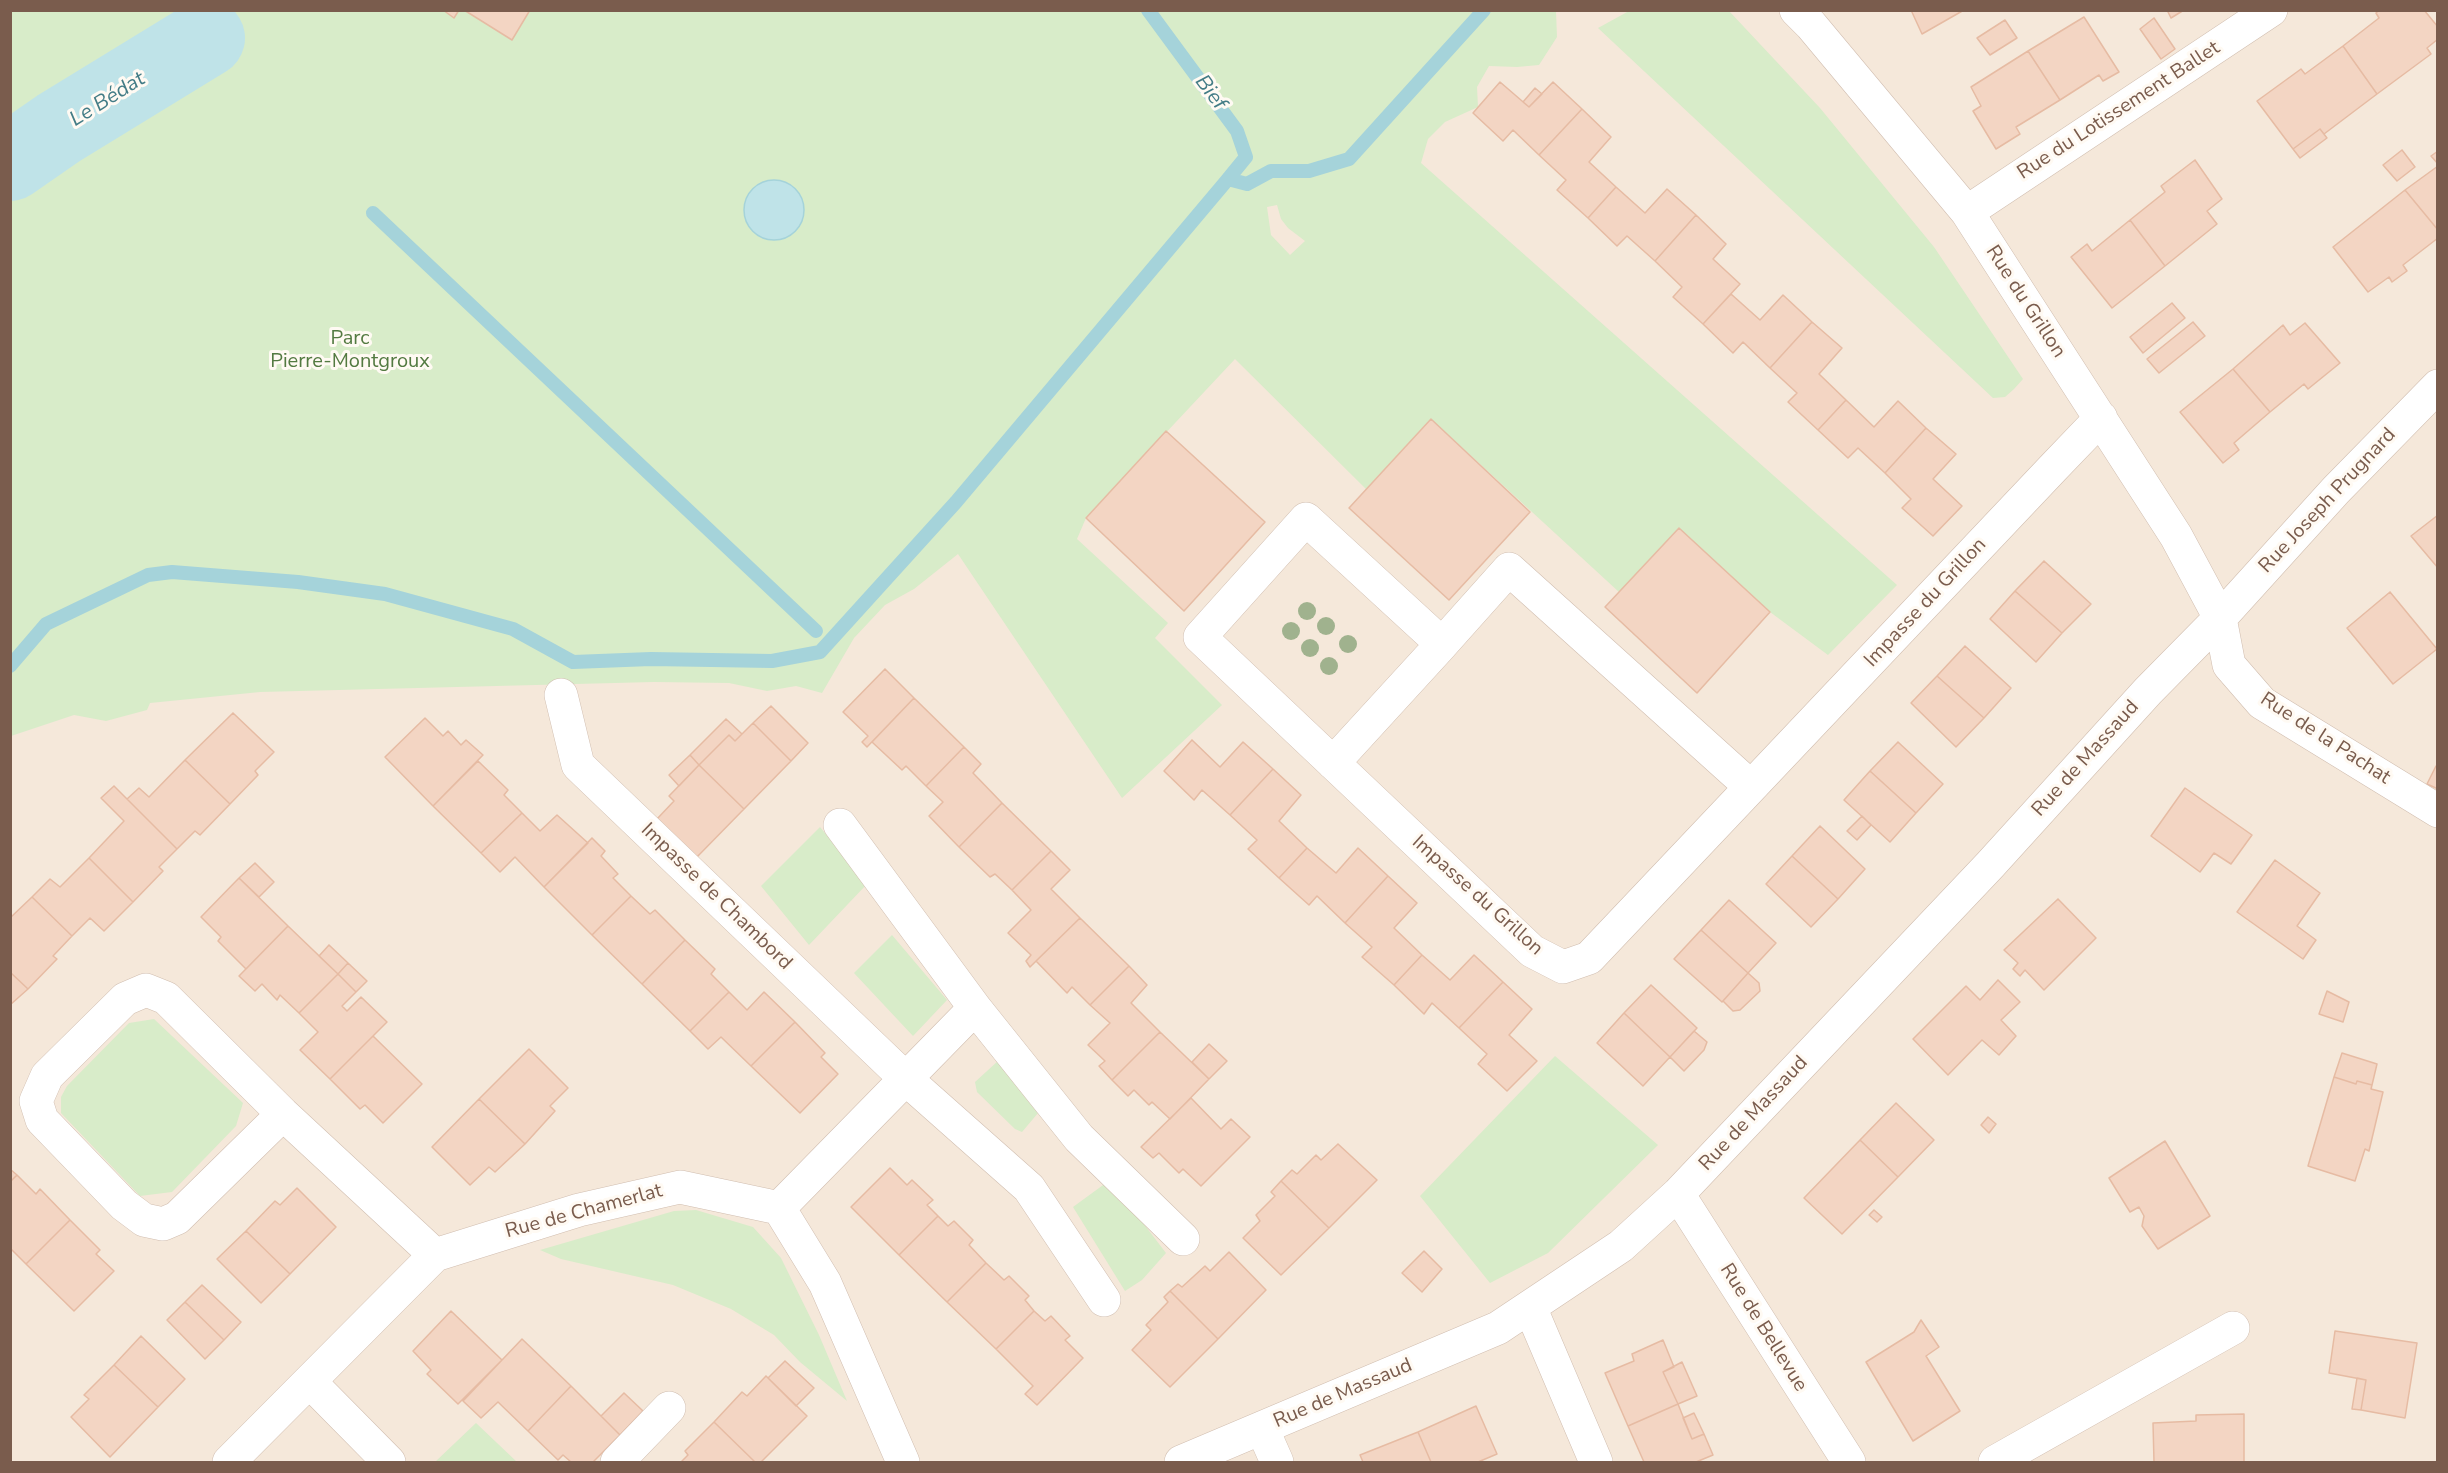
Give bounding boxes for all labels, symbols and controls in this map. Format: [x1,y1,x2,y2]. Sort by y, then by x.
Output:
street label: Rue du Lotissement Ballet [2013,37,2225,185]
water label: Le Bédat [66,67,150,133]
water label: Bief [1189,71,1231,115]
street label: Rue du Grillon [1980,241,2070,363]
park label: Parc Pierre-Montgroux [270,327,430,374]
street label: Rue Joseph Prugnard [2255,423,2401,579]
street label: Impasse du Grillon [1860,533,1992,673]
street label: Rue de la Pachat [2255,688,2395,790]
street label: Rue de Massaud [2027,696,2145,822]
street label: Impasse de Chambord [635,819,797,975]
street label: Impasse du Grillon [1407,831,1547,961]
street label: Rue de Massaud [1695,1052,1813,1176]
street label: Rue de Chamerlat [503,1179,665,1245]
street label: Rue de Bellevue [1714,1260,1812,1396]
street label: Rue de Massaud [1270,1354,1416,1434]

